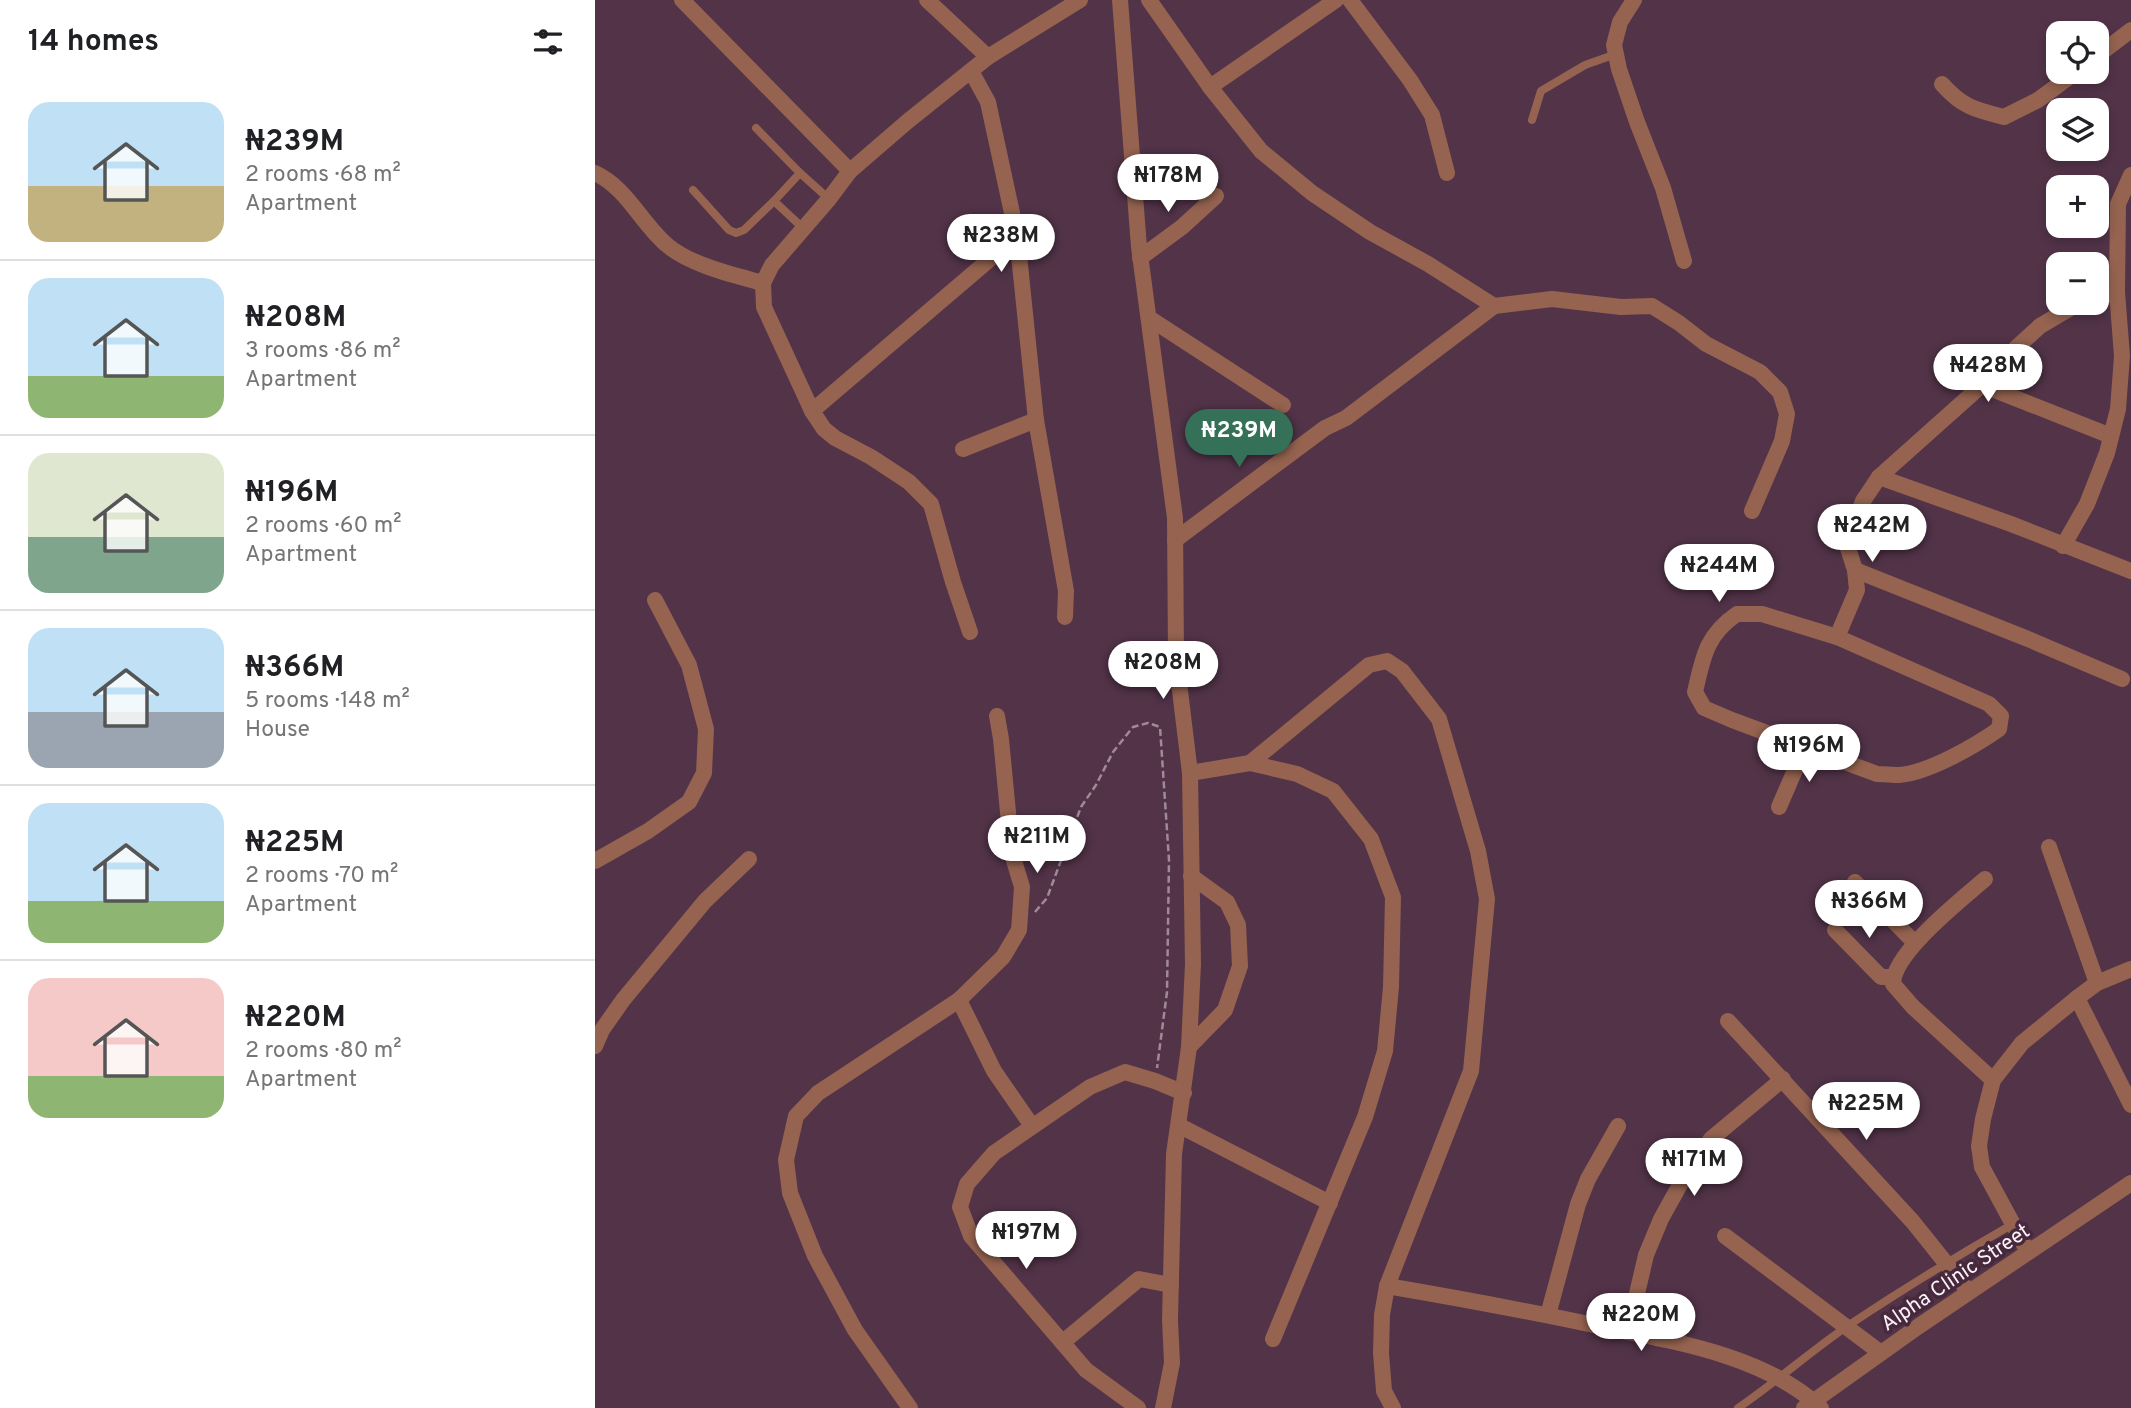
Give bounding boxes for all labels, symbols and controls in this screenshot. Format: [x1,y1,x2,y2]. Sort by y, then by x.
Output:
map controls [2046,21,2109,315]
button: locate [2046,21,2109,84]
icon: filters [529,23,567,61]
text: 14 homes [28,24,159,61]
button: layers [2046,98,2109,161]
text: ₦239M [245,124,344,161]
icon: home [84,130,168,214]
pin: ₦178M [1119,154,1217,214]
text: 2 rooms · 68 m² [245,161,401,190]
text: ₦178M [1133,162,1203,191]
button: + [2046,175,2109,238]
text: Apartment [245,190,357,219]
pin: ₦238M [952,215,1050,274]
text: ₦238M [963,222,1039,251]
button: − [2046,252,2109,315]
text: ₦208M [245,300,346,337]
icon: home [84,306,168,390]
text: 3 rooms · 86 m² [245,337,401,366]
pin: ₦428M [1939,344,2037,404]
text: ₦428M [1949,352,2027,381]
text: Apartment [245,366,357,395]
pin: ₦239M [1190,410,1288,469]
text: ₦239M [1201,417,1277,446]
text: ₦196M [245,475,338,512]
icon: home [84,481,168,565]
pin: ₦242M [1823,504,1921,564]
text: 2 rooms · 60 m² [245,512,402,541]
text: ₦242M [1834,512,1910,541]
text: Apartment [245,541,357,570]
pin: ₦244M [1670,544,1768,604]
text: ₦244M [1680,552,1758,581]
pin: ₦208M [1114,642,1212,701]
text: ₦208M [1124,649,1202,678]
text: ₦366M [245,650,344,687]
icon: home [84,656,168,740]
text: 5 rooms · 148 m² [245,687,410,716]
text: House [245,716,310,745]
pin: ₦196M [1760,724,1858,784]
text: ₦196M [1773,732,1845,761]
pin: ₦211M [988,816,1086,875]
text: ₦211M [1004,823,1070,852]
text: ₦225M [245,825,344,862]
icon: home [84,831,168,915]
text: 2 rooms · 70 m² [245,862,398,891]
pin: ₦366M [1820,880,1918,940]
text: ₦366M [1831,888,1907,917]
text: Apartment [245,891,357,920]
text: ₦220M [245,1000,346,1037]
icon: home [84,1006,168,1090]
text: 2 rooms · 80 m² [245,1037,402,1066]
text: Apartment [245,1066,357,1095]
pin: ₦225M [1817,1082,1915,1142]
text: ₦225M [1828,1090,1904,1119]
pin: ₦171M [1645,1138,1743,1198]
text: ₦171M [1661,1146,1727,1175]
pin: ₦197M [977,1212,1075,1271]
street label: Alpha Clinic Street [1876,1218,2036,1338]
text: ₦197M [991,1219,1061,1248]
pin: ₦220M [1592,1294,1690,1353]
text: ₦220M [1602,1301,1680,1330]

